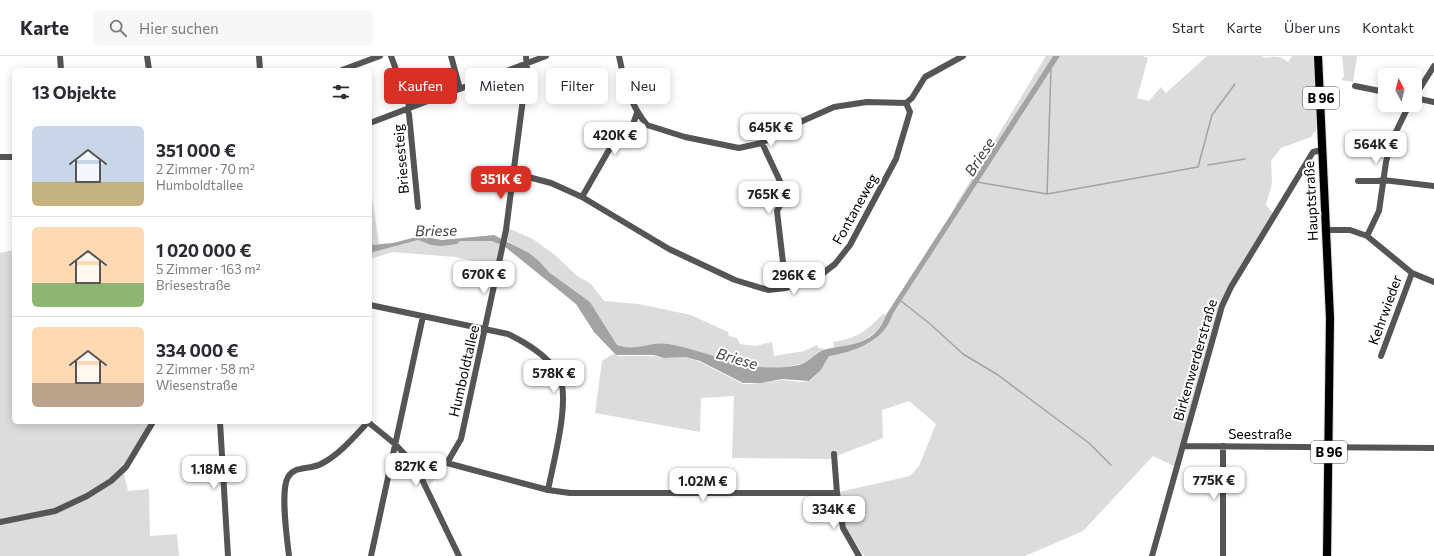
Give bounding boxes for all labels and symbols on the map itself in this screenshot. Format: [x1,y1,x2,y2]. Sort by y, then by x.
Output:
north arrow [1378,68,1422,112]
road number: B 96 [1303,87,1339,109]
pin: 645K € [738,114,804,148]
pin: 420K € [582,122,648,156]
street label: Briesesteig [389,123,412,195]
pin: 564K € [1343,131,1409,165]
water label: Briese [960,134,998,179]
street label: Hauptstraße [1300,160,1321,242]
pin: 351K € [468,166,534,200]
street label: Fontaneweg [828,170,881,247]
pin: 765K € [736,181,802,215]
water label: Briese [415,221,457,239]
pin: 670K € [451,261,517,295]
pin: 296K € [761,262,827,296]
street label: Kehrwieder [1364,272,1405,347]
street label: Birkenwerderstraße [1169,297,1220,423]
street label: Humboldtallee [445,323,482,418]
water label: Briese [715,344,760,373]
pin: 578K € [521,360,587,394]
street label: Seestraße [1228,425,1292,442]
road number: B 96 [1311,441,1347,463]
pin: 827K € [383,453,449,487]
pin: 1.18M € [177,456,251,490]
pin: 775K € [1181,467,1247,501]
pin: 1.02M € [666,468,740,502]
pin: 334K € [801,496,867,530]

